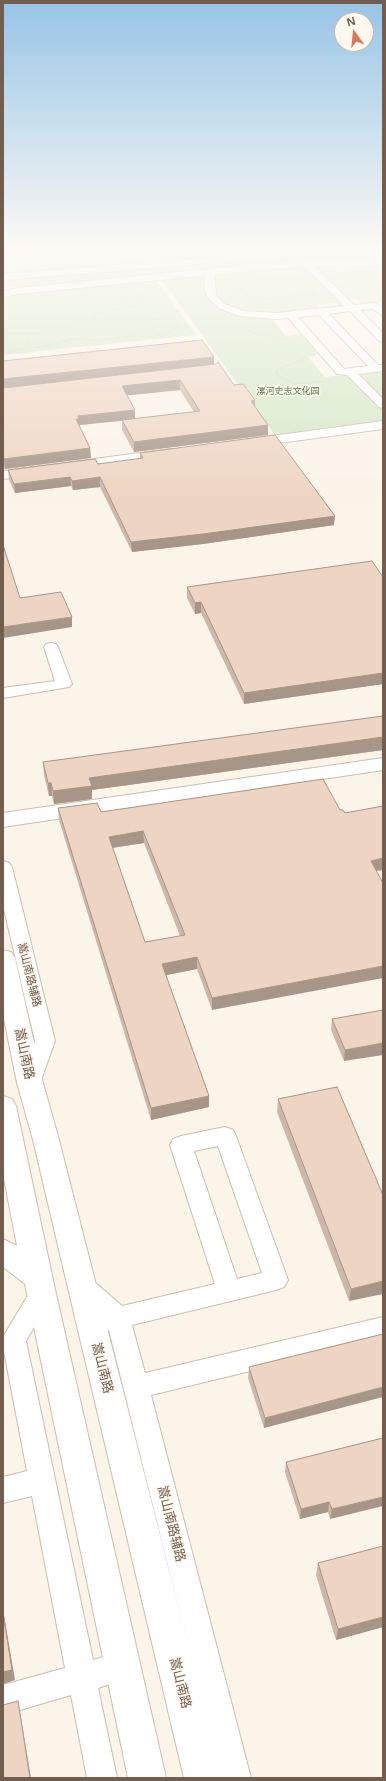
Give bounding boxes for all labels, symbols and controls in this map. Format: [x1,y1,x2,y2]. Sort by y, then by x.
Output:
north arrow [334,12,374,52]
text: N [345,12,357,29]
park label: 漯河史志文化园 [257,386,319,396]
street label: 嵩山南路辅路 [15,941,43,1009]
street label: 嵩山南路 [11,1027,37,1081]
street label: 嵩山南路 [88,1341,116,1395]
street label: 嵩山南路辅路 [154,1484,188,1564]
street label: 嵩山南路 [166,1656,194,1710]

